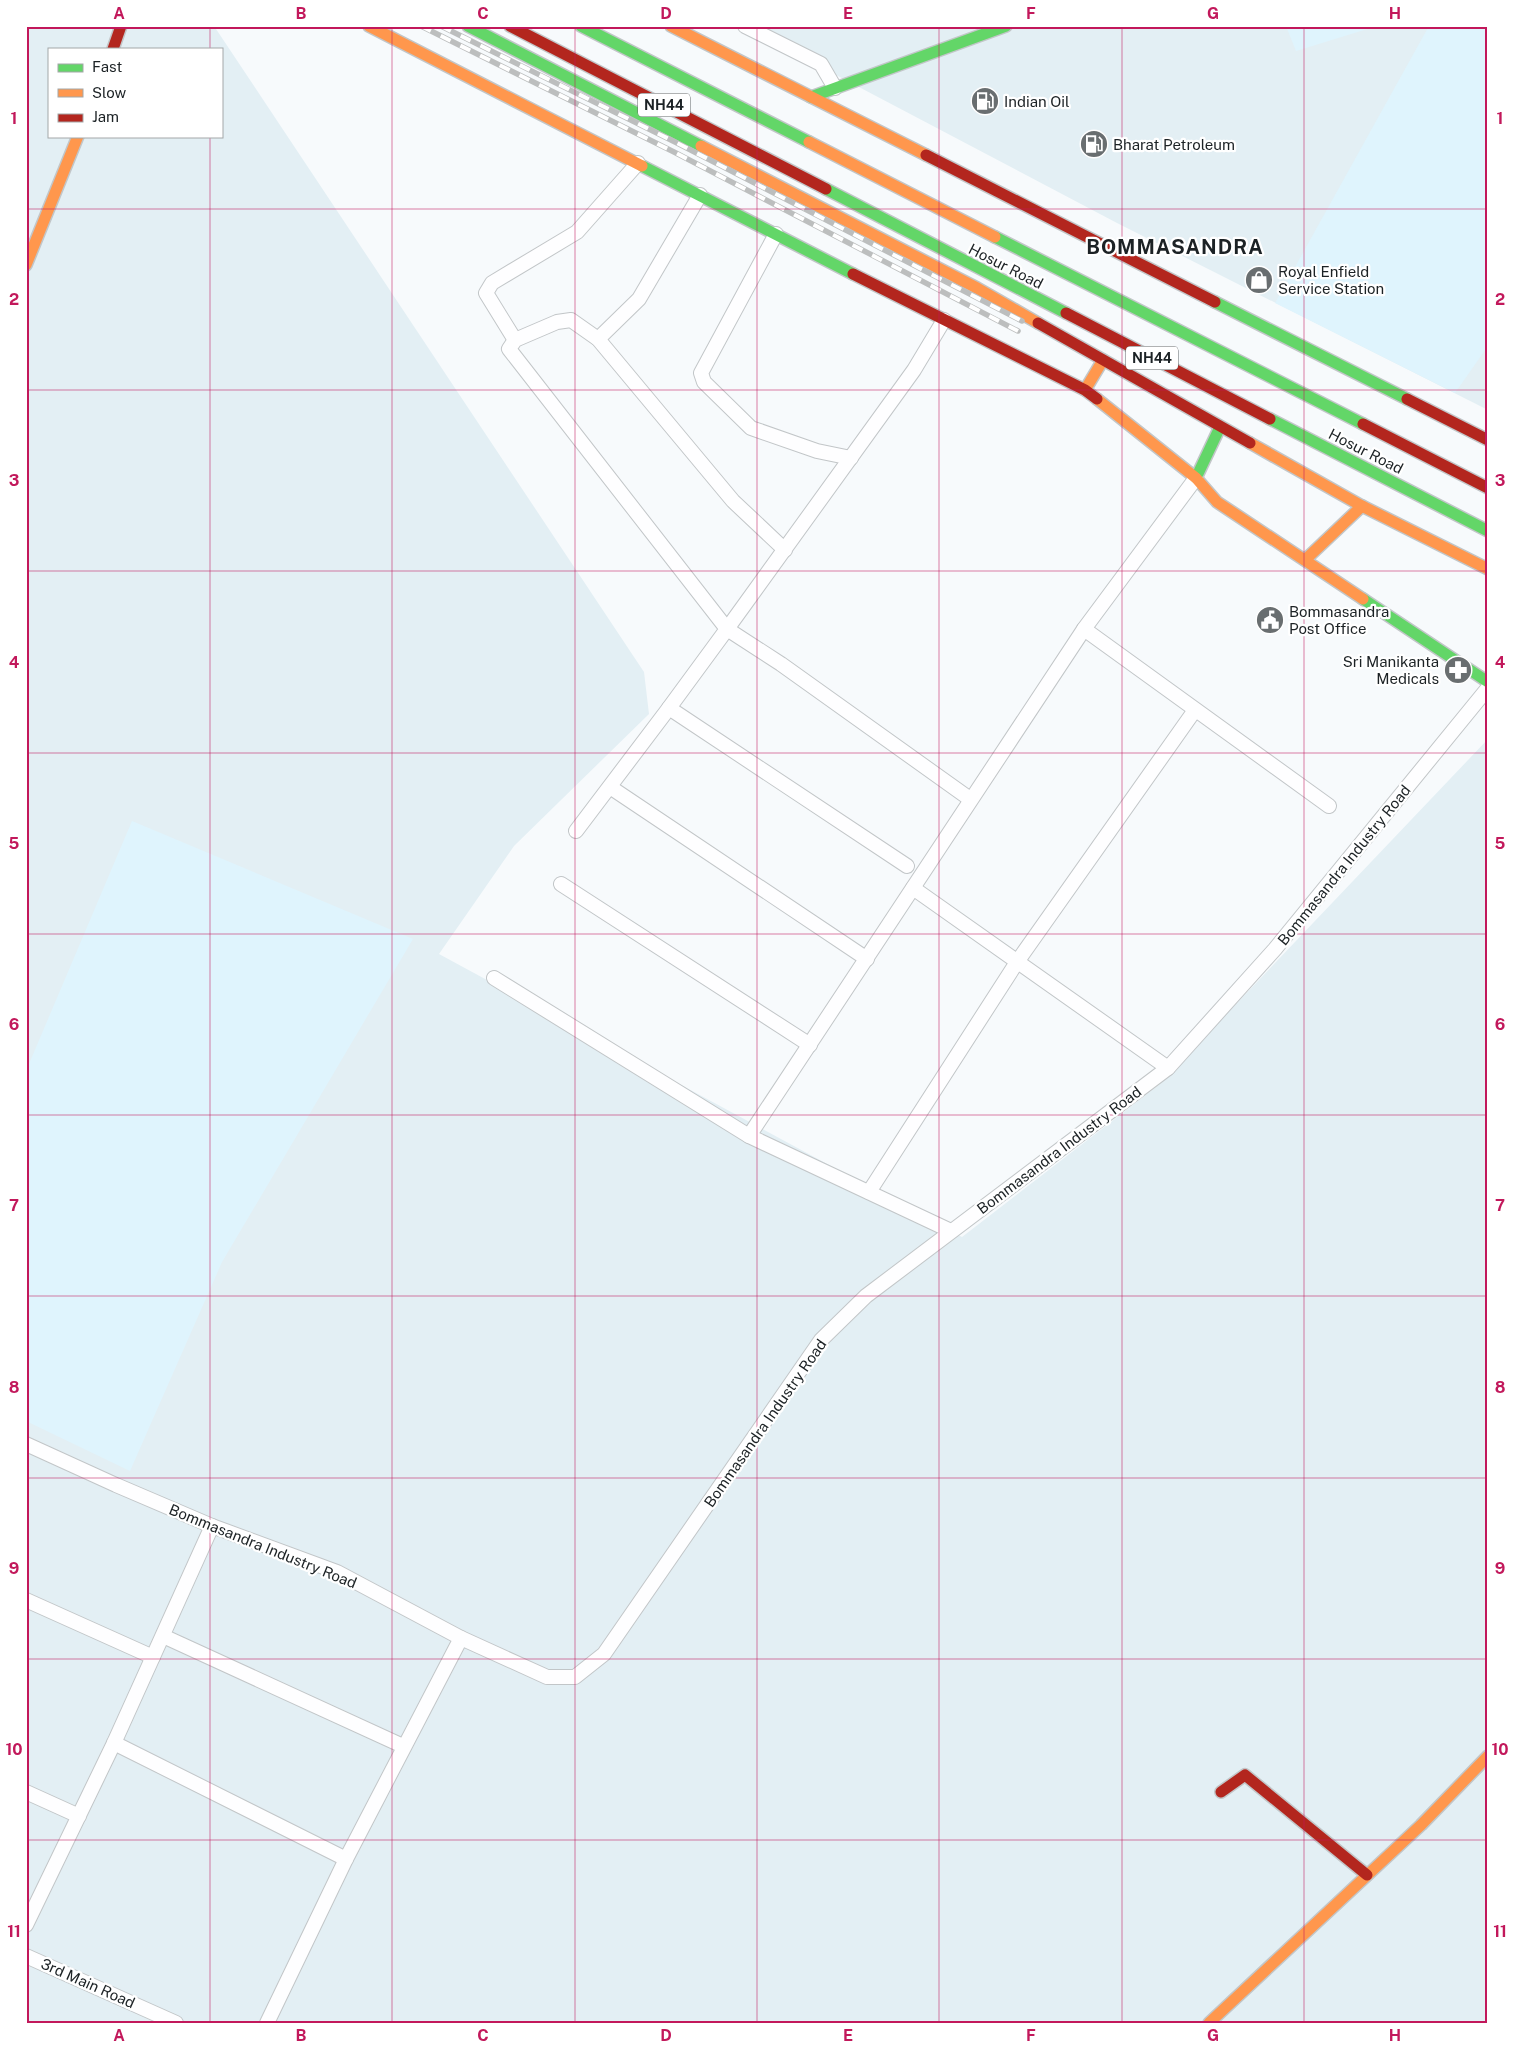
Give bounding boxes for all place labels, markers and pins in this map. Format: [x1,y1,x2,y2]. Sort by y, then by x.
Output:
fuel station icon: Indian Oil [970,86,1000,116]
place label: Indian Oil [1004,93,1070,110]
fuel station icon: Bharat Petroleum [1079,129,1109,159]
place label: Bharat Petroleum [1113,136,1235,153]
place label: Royal Enfield Service Station [1278,263,1384,297]
shop icon: Royal Enfield Service Station [1244,265,1274,295]
place label: Bommasandra Post Office [1289,603,1389,637]
public building icon: Bommasandra Post Office [1255,605,1285,635]
place label: Sri Manikanta Medicals [1343,653,1439,687]
pharmacy icon: Sri Manikanta Medicals [1443,655,1473,685]

